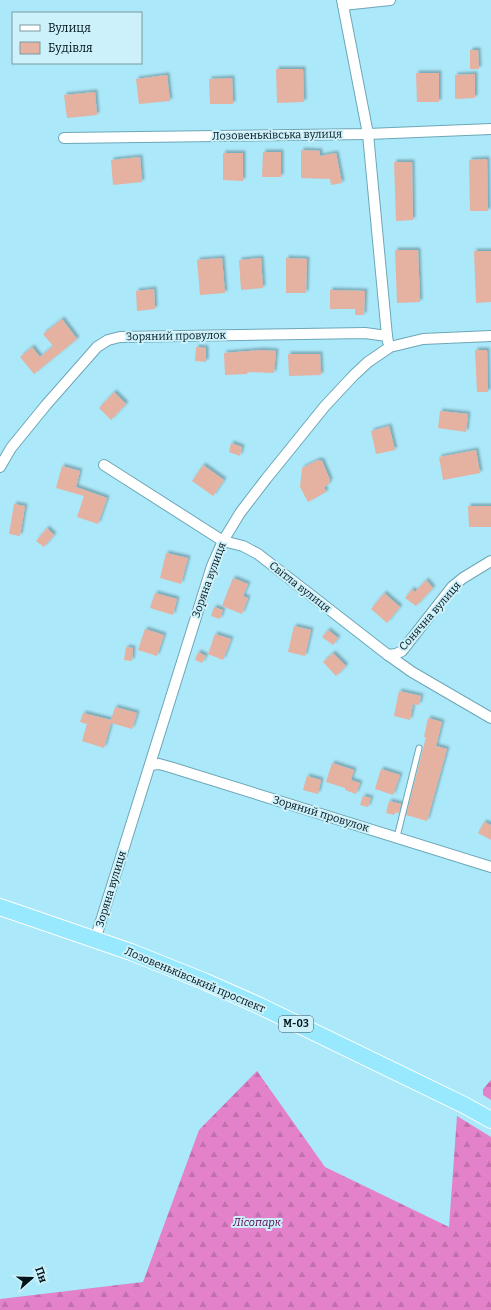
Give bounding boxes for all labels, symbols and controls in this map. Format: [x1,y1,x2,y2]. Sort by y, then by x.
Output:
legend [12,12,142,64]
text: Вулиця [48,21,91,35]
text: Будівля [48,41,93,55]
street label: Лозовеньківська вулиця [212,127,342,143]
street label: Зоряний провулок [126,329,227,343]
street label: Зоряна вулиця [189,541,229,619]
street label: Світла вулиця [267,559,333,615]
street label: Сонячна вулиця [397,579,463,653]
street label: Зоряний провулок [271,793,371,835]
street label: Зоряна вулиця [93,849,129,929]
street label: Лозовеньківський проспект [123,945,267,1016]
road number: М-03 [279,1016,313,1032]
park label: Лісопарк [232,1216,282,1229]
north arrow [12,1258,52,1298]
text: Пн [32,1265,50,1285]

